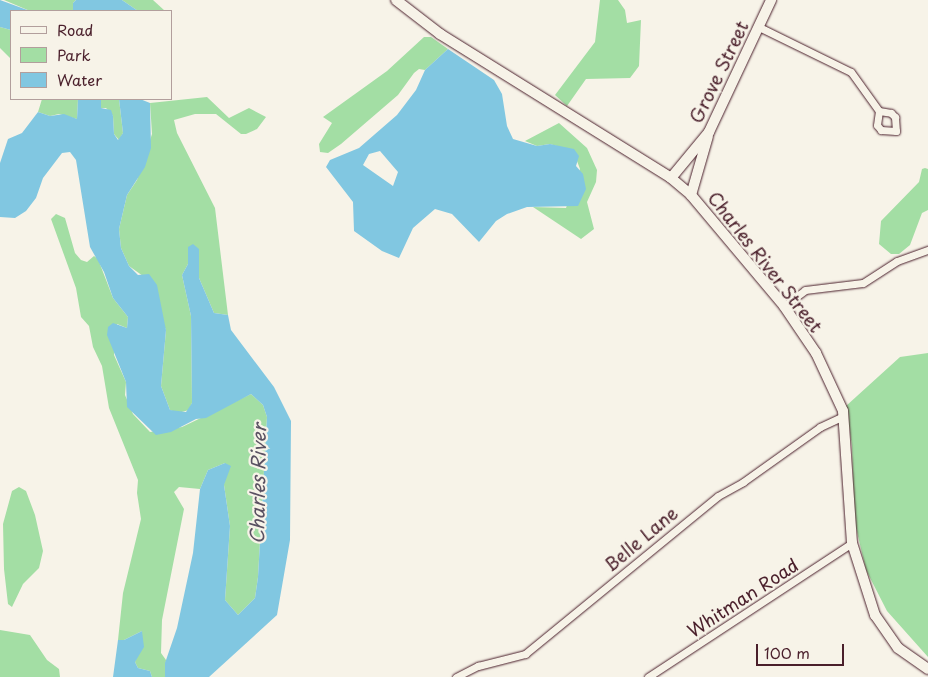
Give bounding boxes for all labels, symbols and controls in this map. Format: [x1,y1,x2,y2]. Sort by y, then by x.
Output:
legend [10,10,172,100]
street label: Grove Street [685,17,753,127]
text: Road [57,18,93,41]
text: Park [57,43,91,66]
text: Water [57,68,102,91]
street label: Charles River Street [702,186,828,338]
water label: Charles River [246,423,270,545]
street label: Belle Lane [600,502,682,576]
street label: Whitman Road [684,554,802,642]
scale bar [758,634,846,666]
text: 100 m [764,641,810,664]

